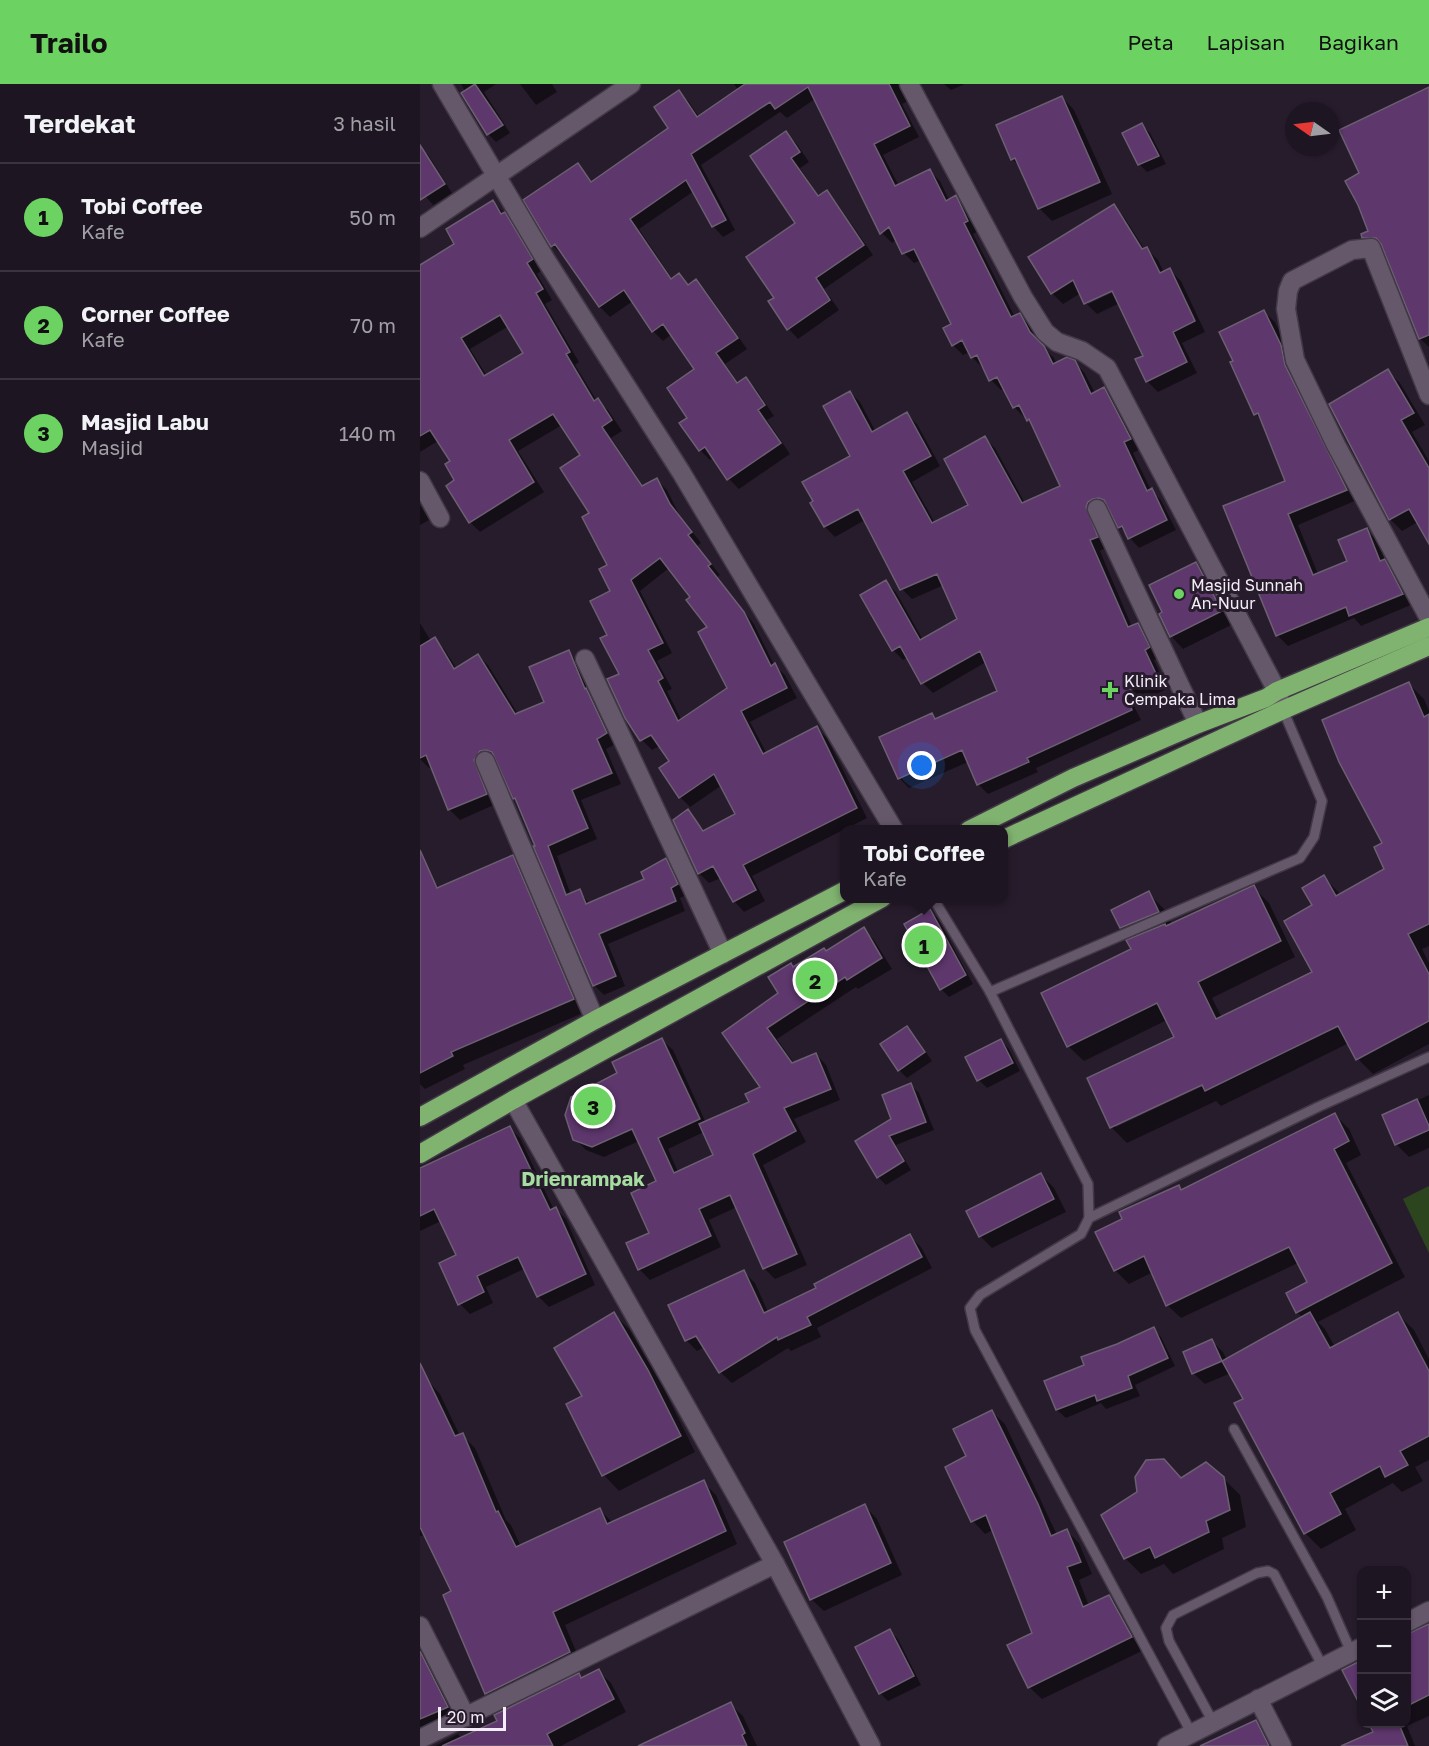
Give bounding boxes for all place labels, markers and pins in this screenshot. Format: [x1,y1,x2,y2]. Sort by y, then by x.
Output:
place label: Masjid Sunnah An-Nuur [1191,575,1303,613]
marker: Masjid Sunnah An-Nuur [1172,587,1186,601]
place label: Klinik Cempaka Lima [1124,671,1236,709]
marker: Klinik Cempaka Lima [1101,681,1119,699]
pin: 1 [904,922,944,968]
pin: 2 [796,958,834,1002]
pin: 3 [574,1084,612,1128]

